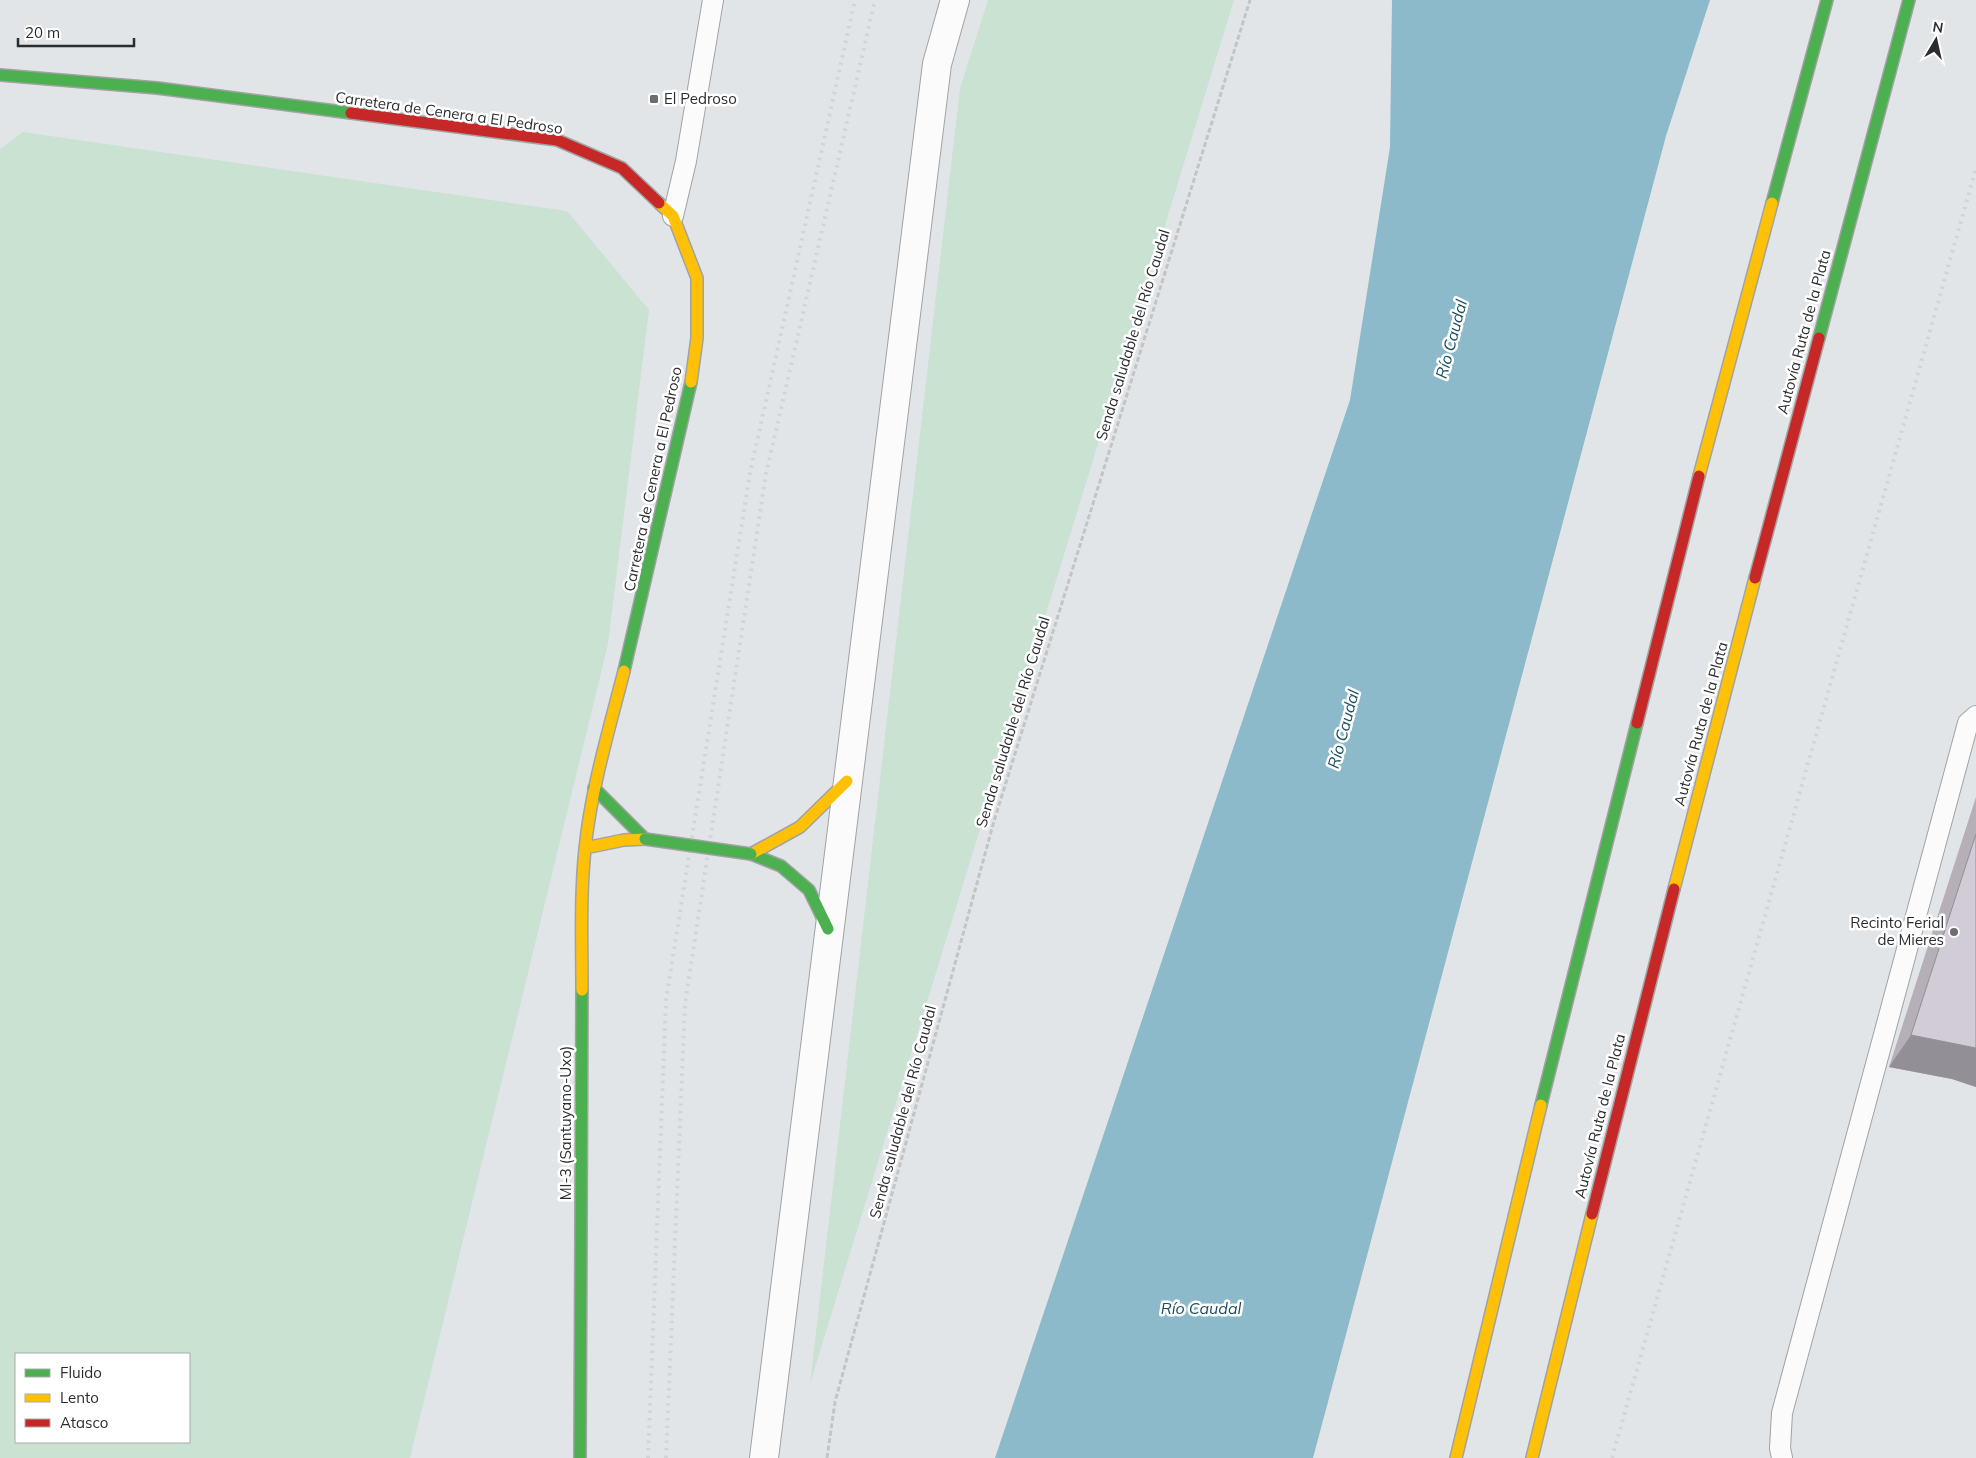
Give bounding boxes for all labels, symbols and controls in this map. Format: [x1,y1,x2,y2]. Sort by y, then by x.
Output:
scale bar [18,15,134,47]
north arrow [1911,15,1961,65]
text: N [1931,17,1945,37]
text: 20 m [25,23,60,42]
street label: Carretera de Cenera a El Pedroso [334,87,564,138]
place label: El Pedroso [664,89,737,108]
marker: El Pedroso [648,93,660,105]
street label: Senda saludable del Río Caudal [1091,227,1174,443]
street label: Autovía Ruta de la Plata [1772,248,1835,416]
water label: Río Caudal [1431,297,1471,381]
street label: Carretera de Cenera a El Pedroso [619,365,686,593]
street label: Senda saludable del Río Caudal [971,614,1054,830]
street label: Autovía Ruta de la Plata [1669,640,1732,808]
water label: Río Caudal [1323,687,1363,771]
place label: Recinto Ferial de Mieres [1850,913,1944,949]
marker: Recinto Ferial de Mieres [1948,926,1960,938]
street label: Senda saludable del Río Caudal [865,1003,940,1221]
street label: Autovía Ruta de la Plata [1570,1032,1629,1200]
street label: MI-3 (Santuyano-Uxo) [556,1046,575,1200]
water label: Río Caudal [1161,1298,1242,1318]
legend [15,1353,190,1443]
text: Fluido [60,1363,102,1382]
text: Lento [60,1388,99,1407]
text: Atasco [60,1413,108,1432]

